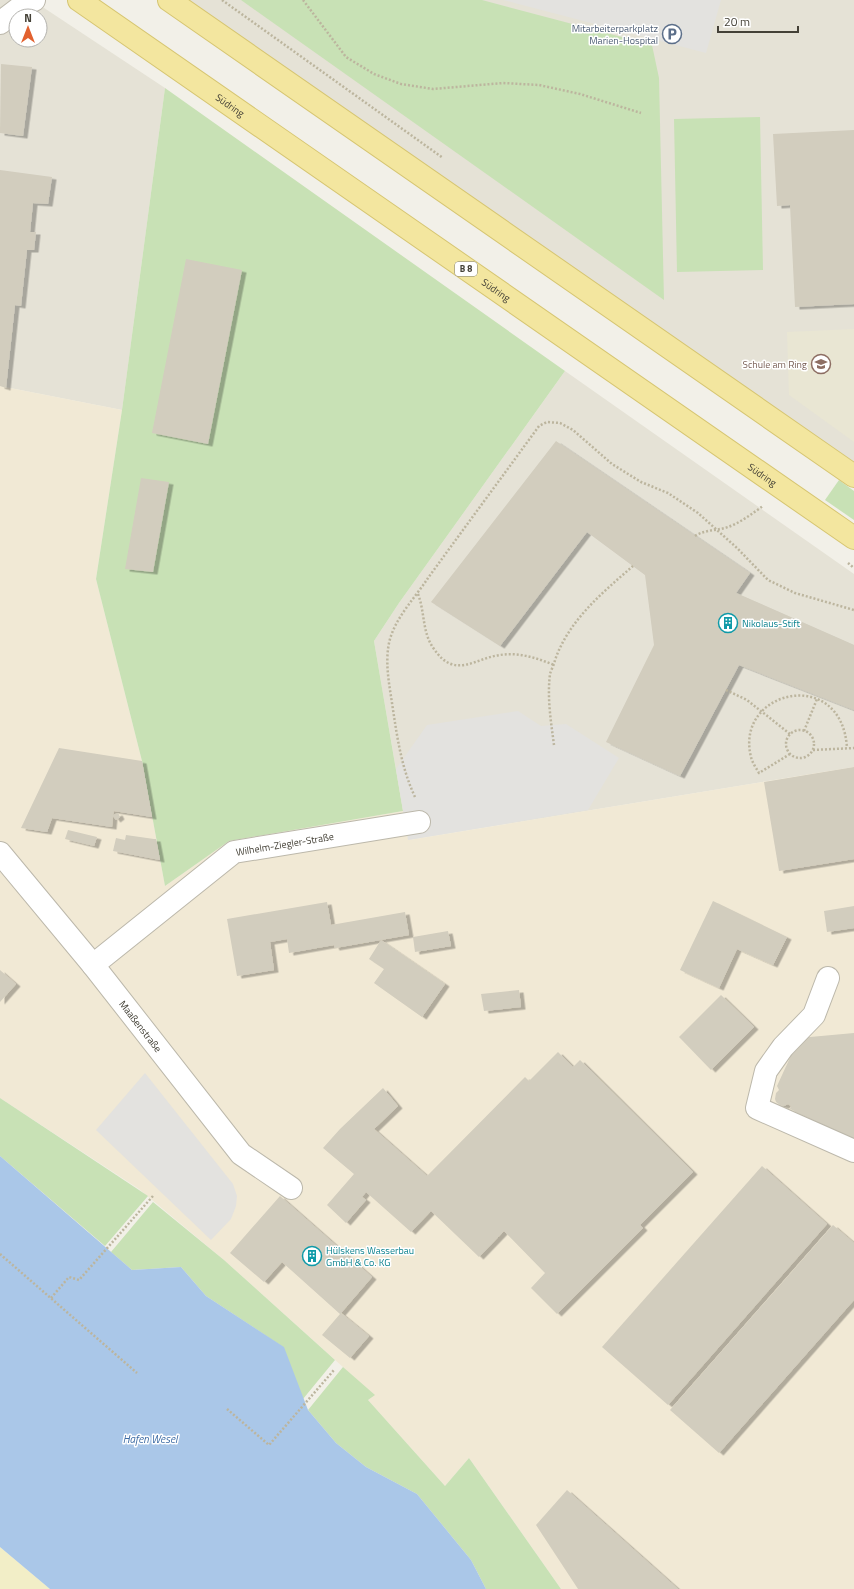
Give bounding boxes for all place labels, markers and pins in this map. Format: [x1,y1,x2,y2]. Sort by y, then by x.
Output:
place label: Mitarbeiterparkplatz Marien-Hospital [572,21,658,48]
parking icon: Mitarbeiterparkplatz Marien-Hospital [661,23,683,45]
school or university icon: Schule am Ring [810,353,832,375]
place label: Schule am Ring [743,357,807,372]
building icon: Nikolaus-Stift [717,612,739,634]
place label: Nikolaus-Stift [742,616,801,631]
place label: Hülskens Wasserbau GmbH & Co. KG [326,1243,414,1270]
building icon: Hülskens Wasserbau GmbH & Co. KG [301,1245,323,1267]

